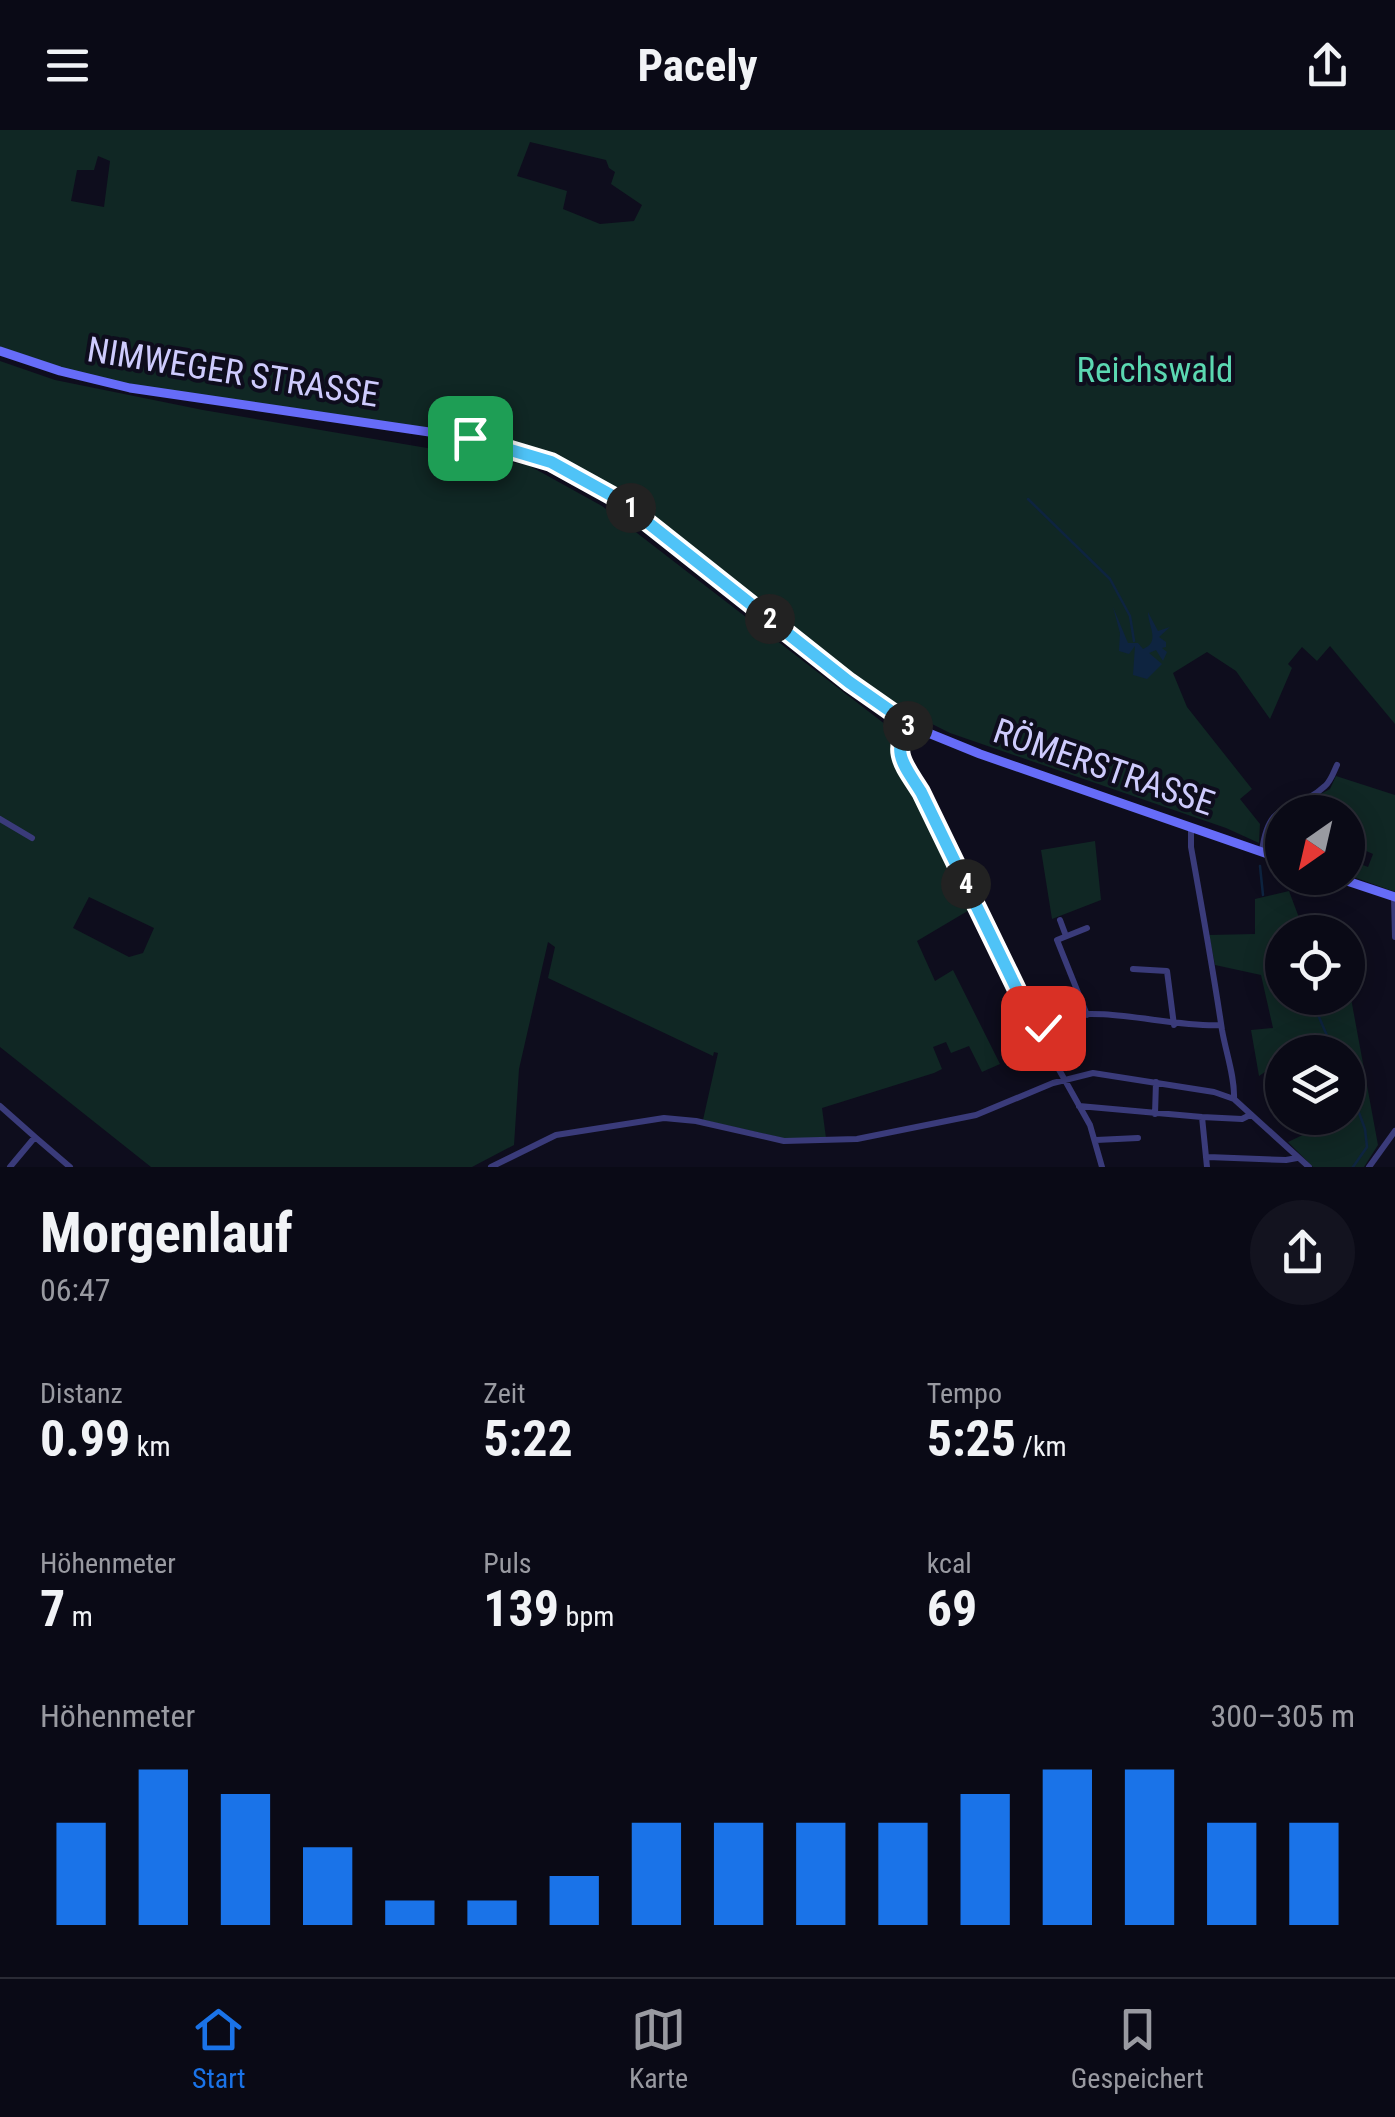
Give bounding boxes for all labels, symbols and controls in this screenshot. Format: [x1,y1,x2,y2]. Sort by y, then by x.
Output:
icon: menu [40,38,95,93]
icon: share [1300,38,1355,93]
text: Pacely [637,39,758,92]
street label: NIMWEGER STRASSE [84,329,382,416]
park label: Reichswald [1077,350,1233,391]
pin [428,396,513,481]
icon: arrive [443,411,498,466]
pin: 1 [606,483,656,533]
text: 1 [624,491,638,524]
pin: 2 [745,594,795,644]
text: 2 [763,602,777,635]
pin: 3 [883,701,933,751]
text: 3 [901,709,915,742]
street label: RÖMERSTRASSE [988,711,1220,824]
north arrow [1265,795,1365,895]
map controls [1265,795,1365,1135]
pin: 4 [941,859,991,909]
text: 4 [959,867,973,900]
button: locate [1265,915,1365,1015]
pin [1001,986,1086,1071]
icon: check [1016,1001,1071,1056]
button: layers [1265,1035,1365,1135]
button: share [1250,1200,1355,1305]
text: Morgenlauf [40,1201,293,1265]
text: 06:47 [40,1271,111,1309]
text: Distanz [40,1377,123,1410]
text: Zeit [483,1377,526,1410]
text: Tempo [927,1377,1002,1410]
text: 0.99 [40,1410,130,1468]
text: 5:22 [483,1410,573,1468]
text: 5:25 [927,1410,1016,1468]
text: km [130,1430,170,1463]
text: /km [1016,1430,1067,1463]
text: Höhenmeter [40,1547,176,1580]
text: Puls [483,1547,532,1580]
text: kcal [927,1547,972,1580]
text: 7 [40,1580,65,1638]
text: 139 [483,1580,559,1638]
text: 69 [927,1580,977,1638]
text: m [65,1600,93,1633]
text: bpm [559,1600,614,1633]
text: Höhenmeter [40,1697,195,1735]
text: 300–305 m [1210,1697,1355,1735]
tab: Start [191,2002,246,2095]
tab: Karte [629,2002,688,2095]
tab: Gespeichert [1071,2002,1204,2095]

